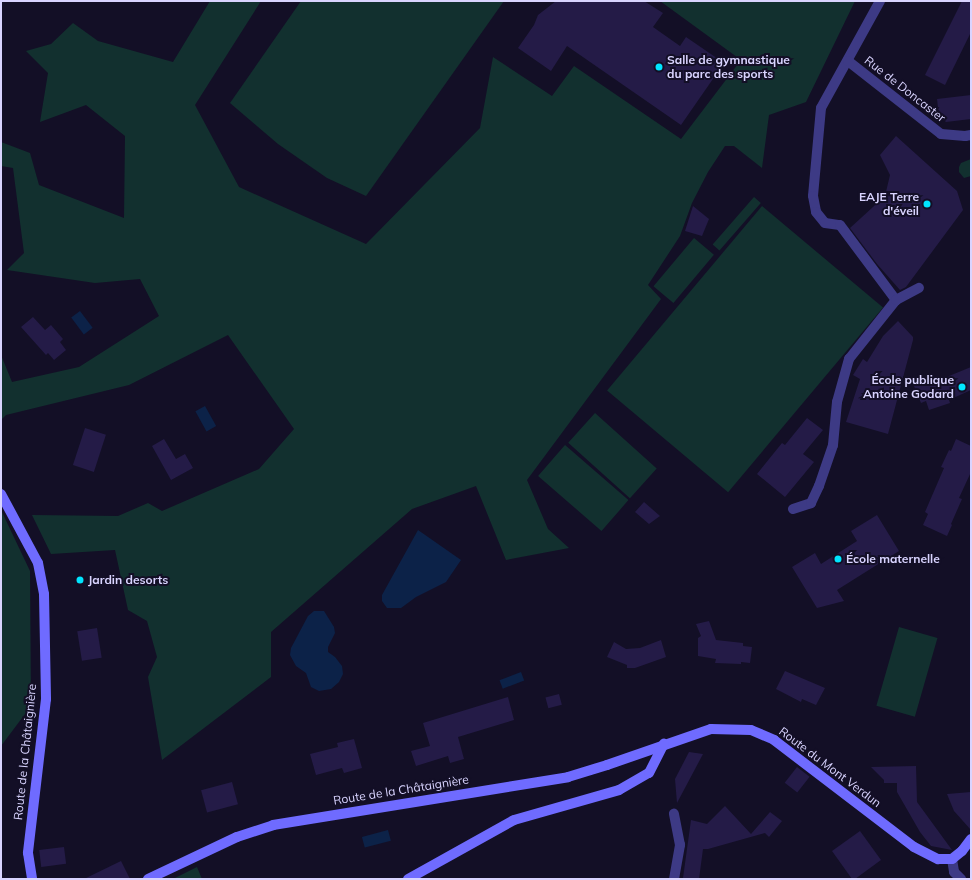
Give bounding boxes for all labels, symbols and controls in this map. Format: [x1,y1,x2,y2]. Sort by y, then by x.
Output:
place label: Salle de gymnastique du parc des sports [667,53,790,81]
street label: Rue de Doncaster [862,53,948,125]
marker: Salle de gymnastique du parc des sports [654,62,664,72]
place label: EAJE Terre d'éveil [859,190,919,218]
marker: EAJE Terre d'éveil [922,199,932,209]
place label: École publique Antoine Godard [863,373,954,401]
marker: École publique Antoine Godard [957,382,967,392]
place label: École maternelle [846,552,940,566]
marker: École maternelle [833,554,843,564]
place label: Jardin desorts [88,573,168,587]
marker: Jardin desorts [75,575,85,585]
street label: Route de la Châtaignière [11,683,39,821]
street label: Route du Mont Verdun [776,724,884,810]
street label: Route de la Châtaignière [332,772,470,808]

